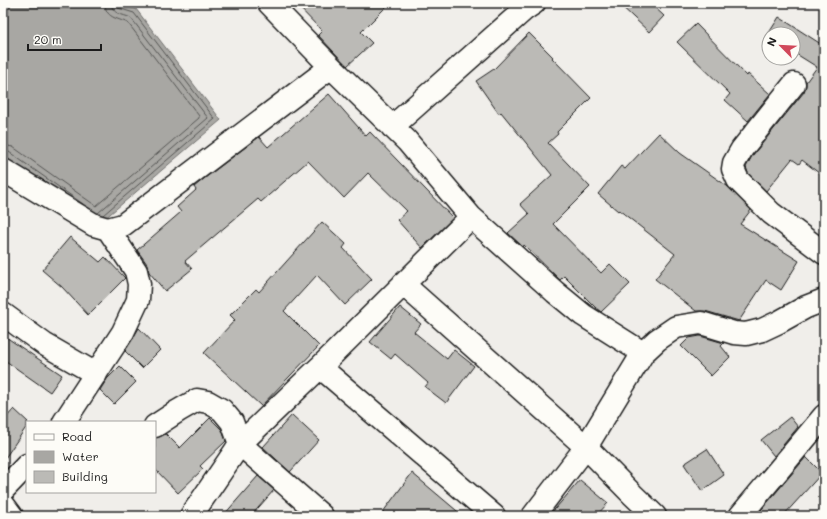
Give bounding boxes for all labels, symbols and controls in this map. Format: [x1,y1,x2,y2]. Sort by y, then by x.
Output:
scale bar [28,26,101,52]
north arrow [761,26,801,66]
text: 20 m [34,31,62,47]
text: N [763,35,780,49]
legend [26,421,156,493]
text: Road [62,428,92,444]
text: Water [62,448,99,464]
text: Building [62,468,108,484]

